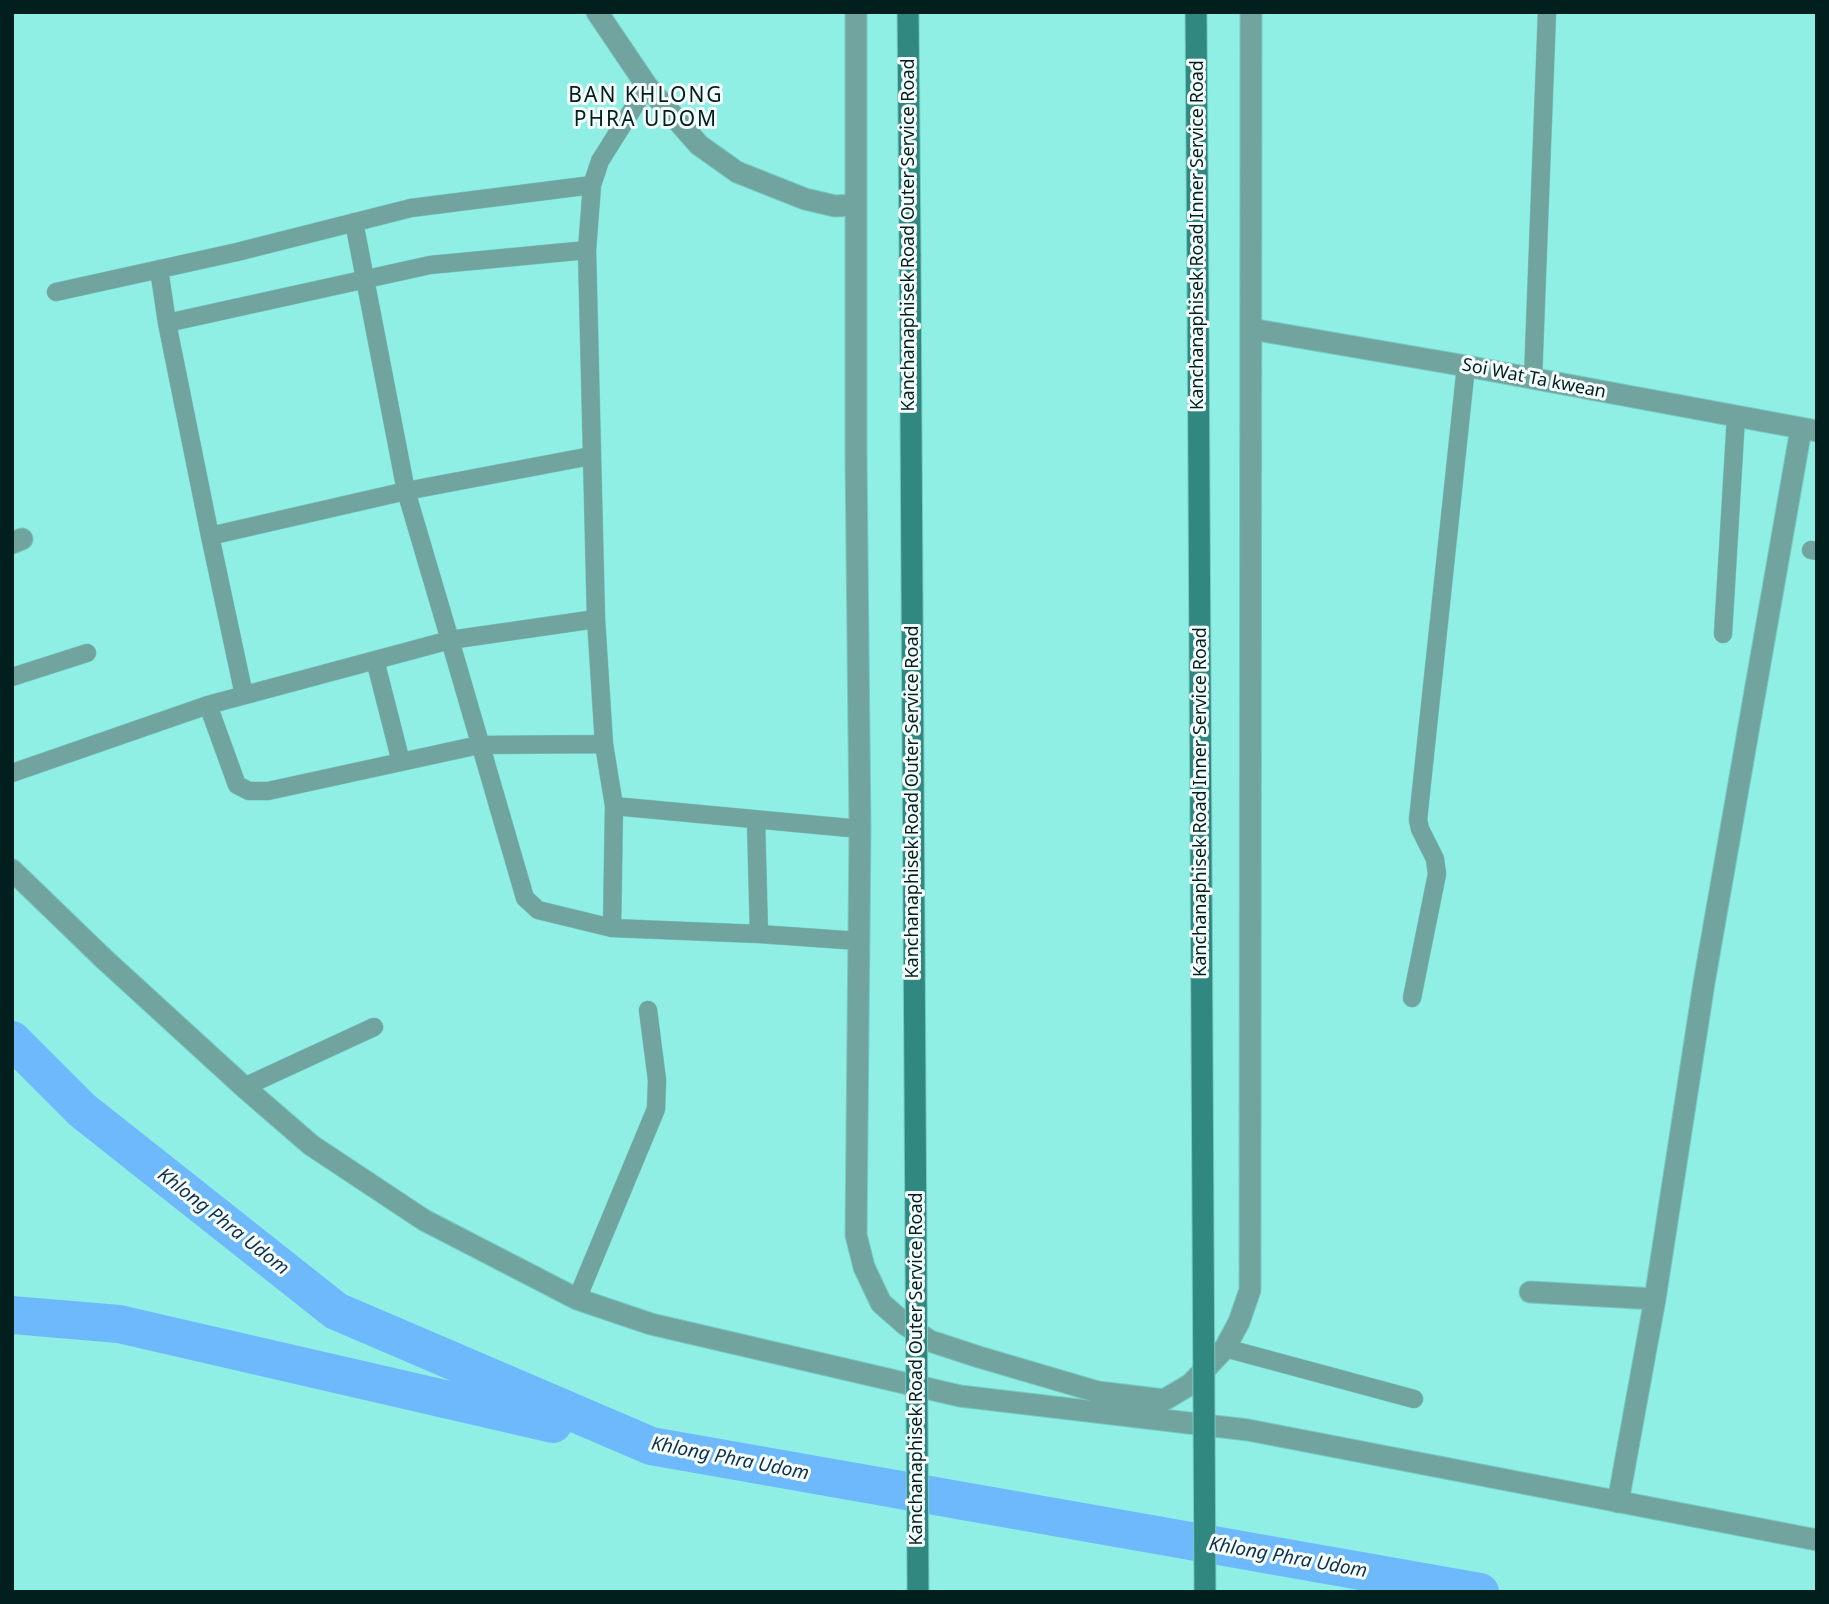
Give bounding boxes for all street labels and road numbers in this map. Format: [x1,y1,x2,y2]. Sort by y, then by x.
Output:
street label: Kanchanaphisek Road Outer Service Road [898,58,920,412]
street label: Kanchanaphisek Road Inner Service Road [1187,60,1209,410]
street label: Soi Wat Ta kwean [1460,354,1608,404]
street label: Kanchanaphisek Road Outer Service Road [902,625,924,979]
street label: Kanchanaphisek Road Inner Service Road [1190,627,1212,977]
street label: Kanchanaphisek Road Outer Service Road [906,1192,928,1546]

